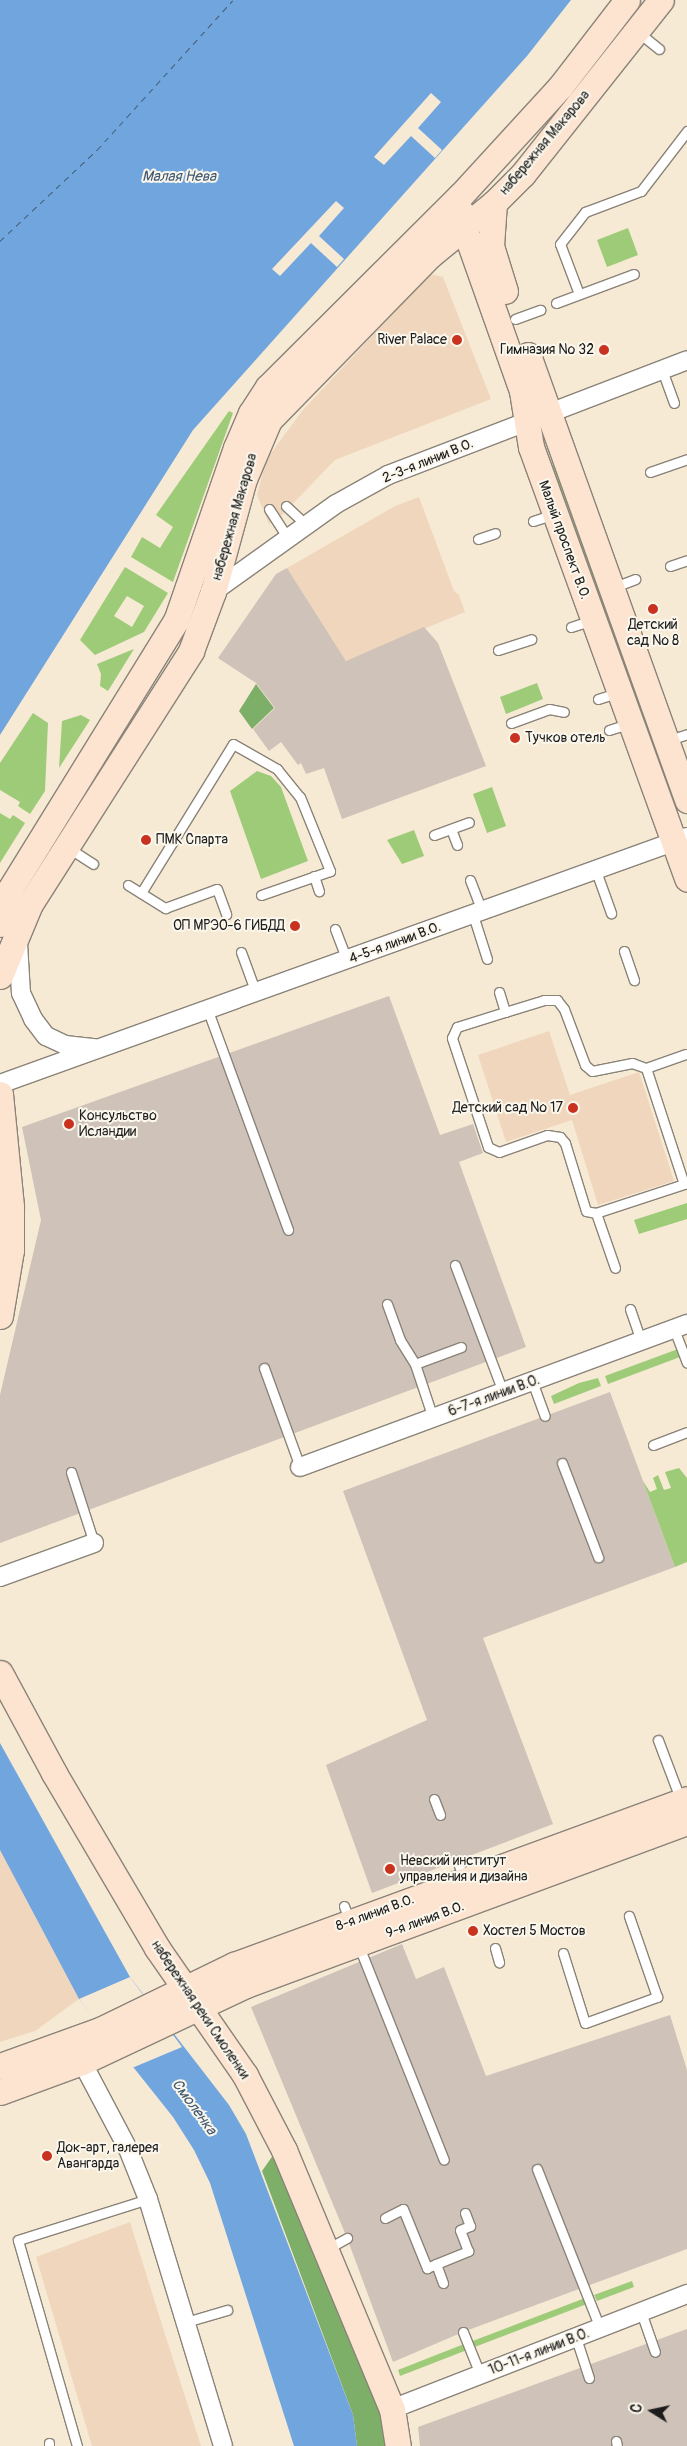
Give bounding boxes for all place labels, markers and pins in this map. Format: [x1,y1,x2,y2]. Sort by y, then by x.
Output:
place label: River Palace [377,332,447,348]
marker: River Palace [451,334,463,346]
place label: Гимназия № 32 [500,342,594,358]
marker: Гимназия № 32 [598,344,610,356]
marker: Детский сад № 8 [647,603,659,615]
place label: Детский сад № 8 [627,617,679,650]
place label: Тучков отель [525,730,606,746]
marker: Тучков отель [509,732,521,744]
place label: ПМК Спарта [156,832,228,848]
marker: ПМК Спарта [140,834,152,846]
place label: ОП МРЭО-6 ГИБДД [173,918,285,934]
marker: ОП МРЭО-6 ГИБДД [289,920,301,932]
place label: Детский сад № 17 [452,1100,563,1116]
marker: Детский сад № 17 [567,1102,579,1114]
place label: Консульство Исландии [79,1108,157,1140]
marker: Консульство Исландии [63,1118,75,1130]
place label: Невский институт управления и дизайна [400,1853,528,1885]
marker: Невский институт управления и дизайна [384,1863,396,1875]
place label: Хостел 5 Мостов [483,1923,586,1939]
marker: Хостел 5 Мостов [467,1925,479,1937]
place label: Док-арт, галерея Авангарда [57,2140,158,2172]
marker: Док-арт, галерея Авангарда [41,2150,53,2162]

